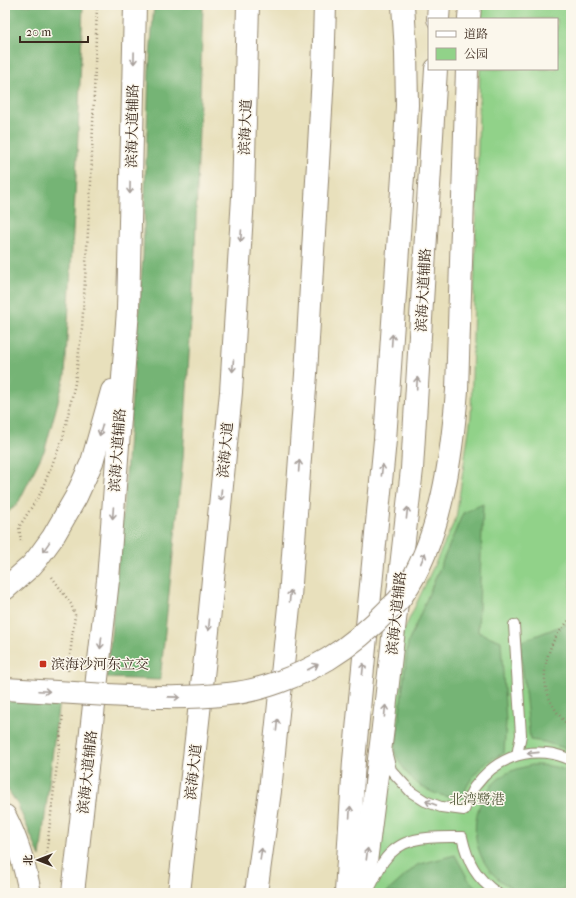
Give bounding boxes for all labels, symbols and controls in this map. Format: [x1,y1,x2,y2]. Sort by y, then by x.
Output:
scale bar [20,18,88,44]
legend [428,18,558,70]
text: 20 m [26,25,51,39]
text: 道路 [464,27,488,41]
text: 公园 [464,47,488,61]
one-way arrow [130,51,137,64]
street label: 滨海大道辅路 [123,84,142,168]
street label: 滨海大道 [236,99,255,155]
one-way arrow [127,181,134,194]
one-way arrow [237,229,244,242]
street label: 滨海大道辅路 [413,248,434,332]
one-way arrow [388,334,395,347]
one-way arrow [229,359,236,372]
one-way arrow [413,377,420,390]
street label: 滨海大道辅路 [106,408,129,493]
street label: 滨海大道 [215,421,236,479]
one-way arrow [97,423,104,436]
one-way arrow [296,460,303,473]
one-way arrow [379,464,386,477]
one-way arrow [218,488,225,501]
one-way arrow [109,506,116,519]
one-way arrow [403,507,411,520]
one-way arrow [42,541,50,552]
one-way arrow [420,553,427,565]
street label: 滨海大道辅路 [384,570,409,656]
one-way arrow [286,590,293,603]
one-way arrow [205,618,213,631]
one-way arrow [97,636,105,649]
place label: 滨海沙河东立交 [51,656,149,673]
marker: 滨海沙河东立交 [38,659,48,669]
one-way arrow [307,663,319,671]
one-way arrow [359,663,366,676]
one-way arrow [37,688,50,695]
one-way arrow [167,693,180,701]
one-way arrow [381,705,388,718]
one-way arrow [273,719,280,732]
street label: 滨海大道辅路 [75,729,100,815]
street label: 滨海大道 [182,743,205,801]
one-way arrow [527,749,540,757]
park label: 北湾鹭港 [449,791,505,808]
one-way arrow [426,799,438,807]
one-way arrow [347,806,354,819]
north arrow [18,840,58,880]
one-way arrow [257,848,265,861]
one-way arrow [363,848,371,861]
text: 北 [22,855,35,866]

